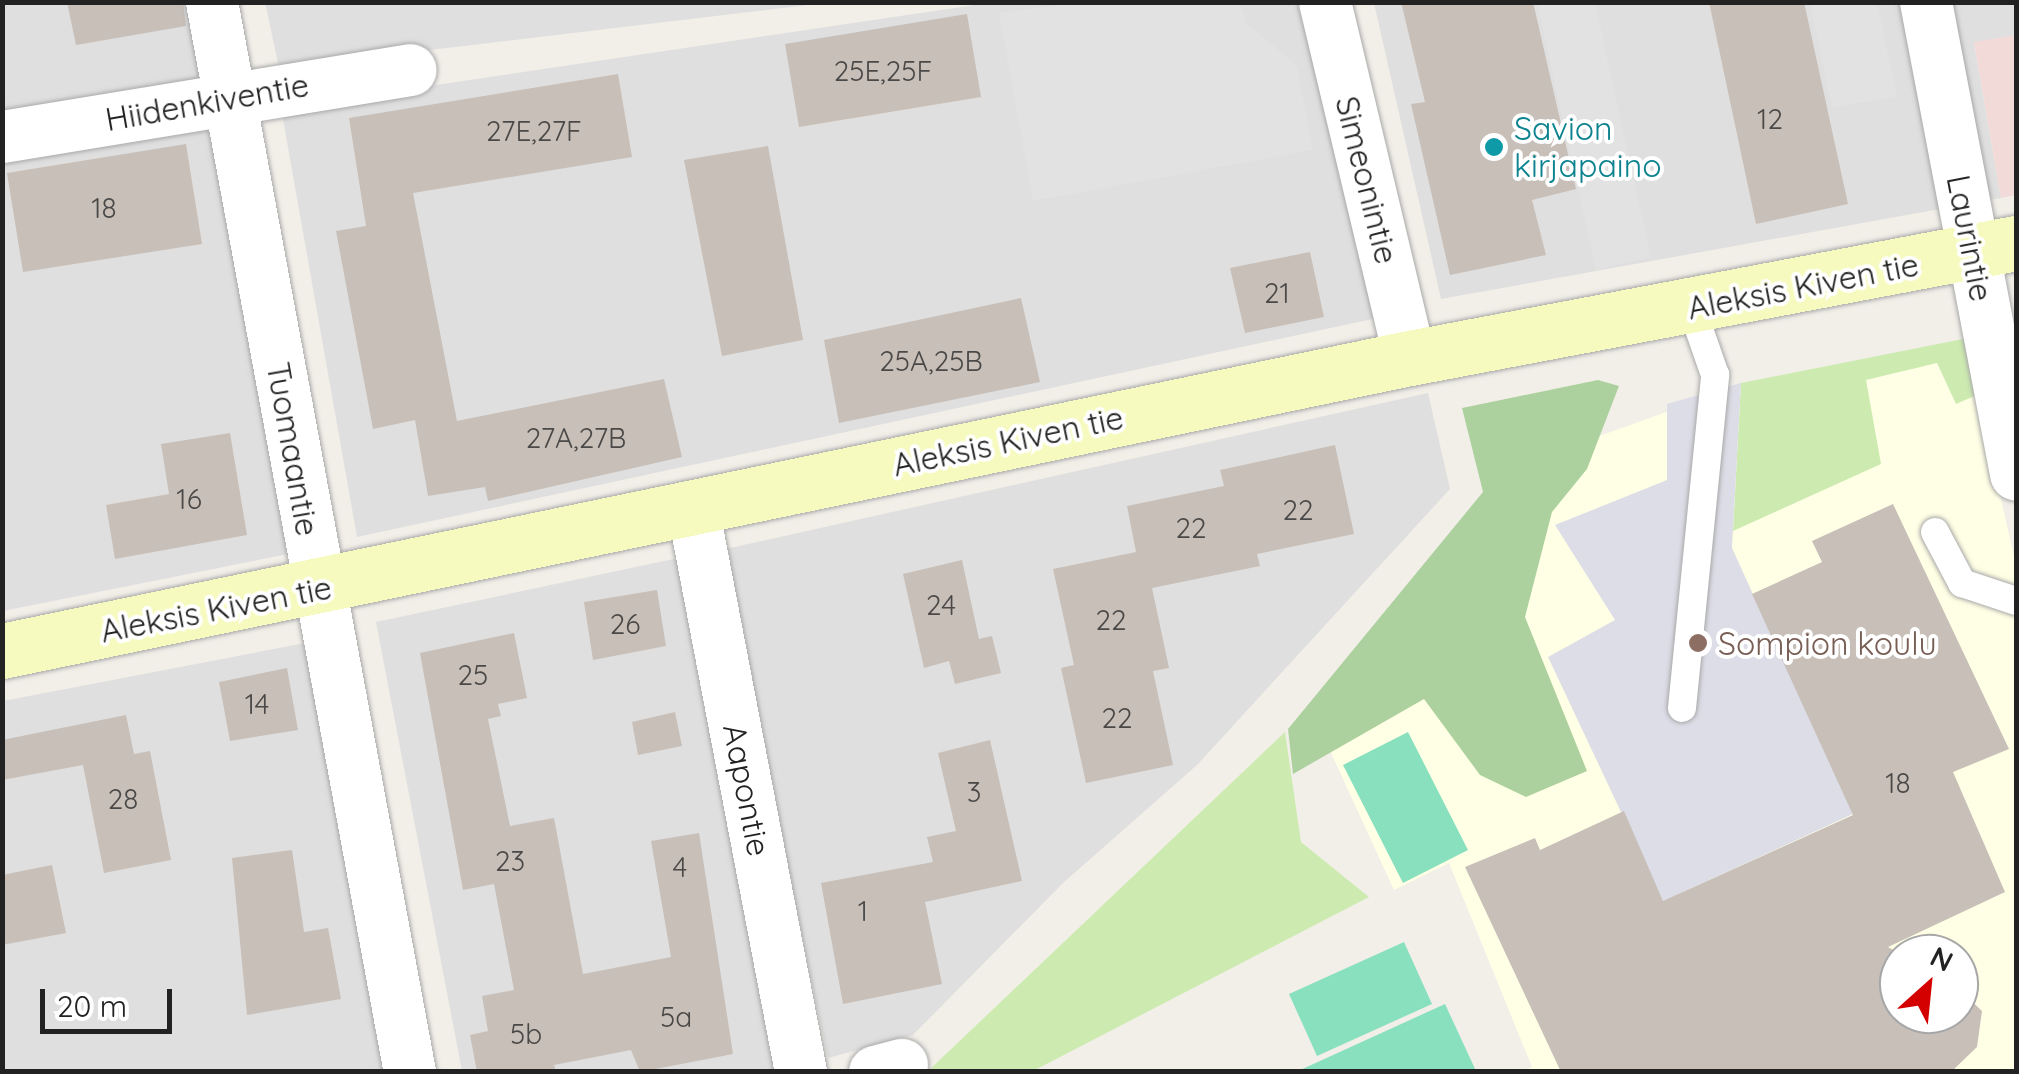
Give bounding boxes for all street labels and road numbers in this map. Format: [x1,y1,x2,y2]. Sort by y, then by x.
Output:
street label: Hiidenkiventie [102,65,312,139]
street label: Simeonintie [1328,92,1406,268]
street label: Laurintie [1939,172,2001,304]
street label: Aleksis Kiven tie [1684,245,1922,327]
street label: Tuomaantie [259,359,327,539]
street label: Aleksis Kiven tie [889,398,1127,484]
street label: Aleksis Kiven tie [97,568,335,650]
street label: Aapontie [715,721,779,859]

